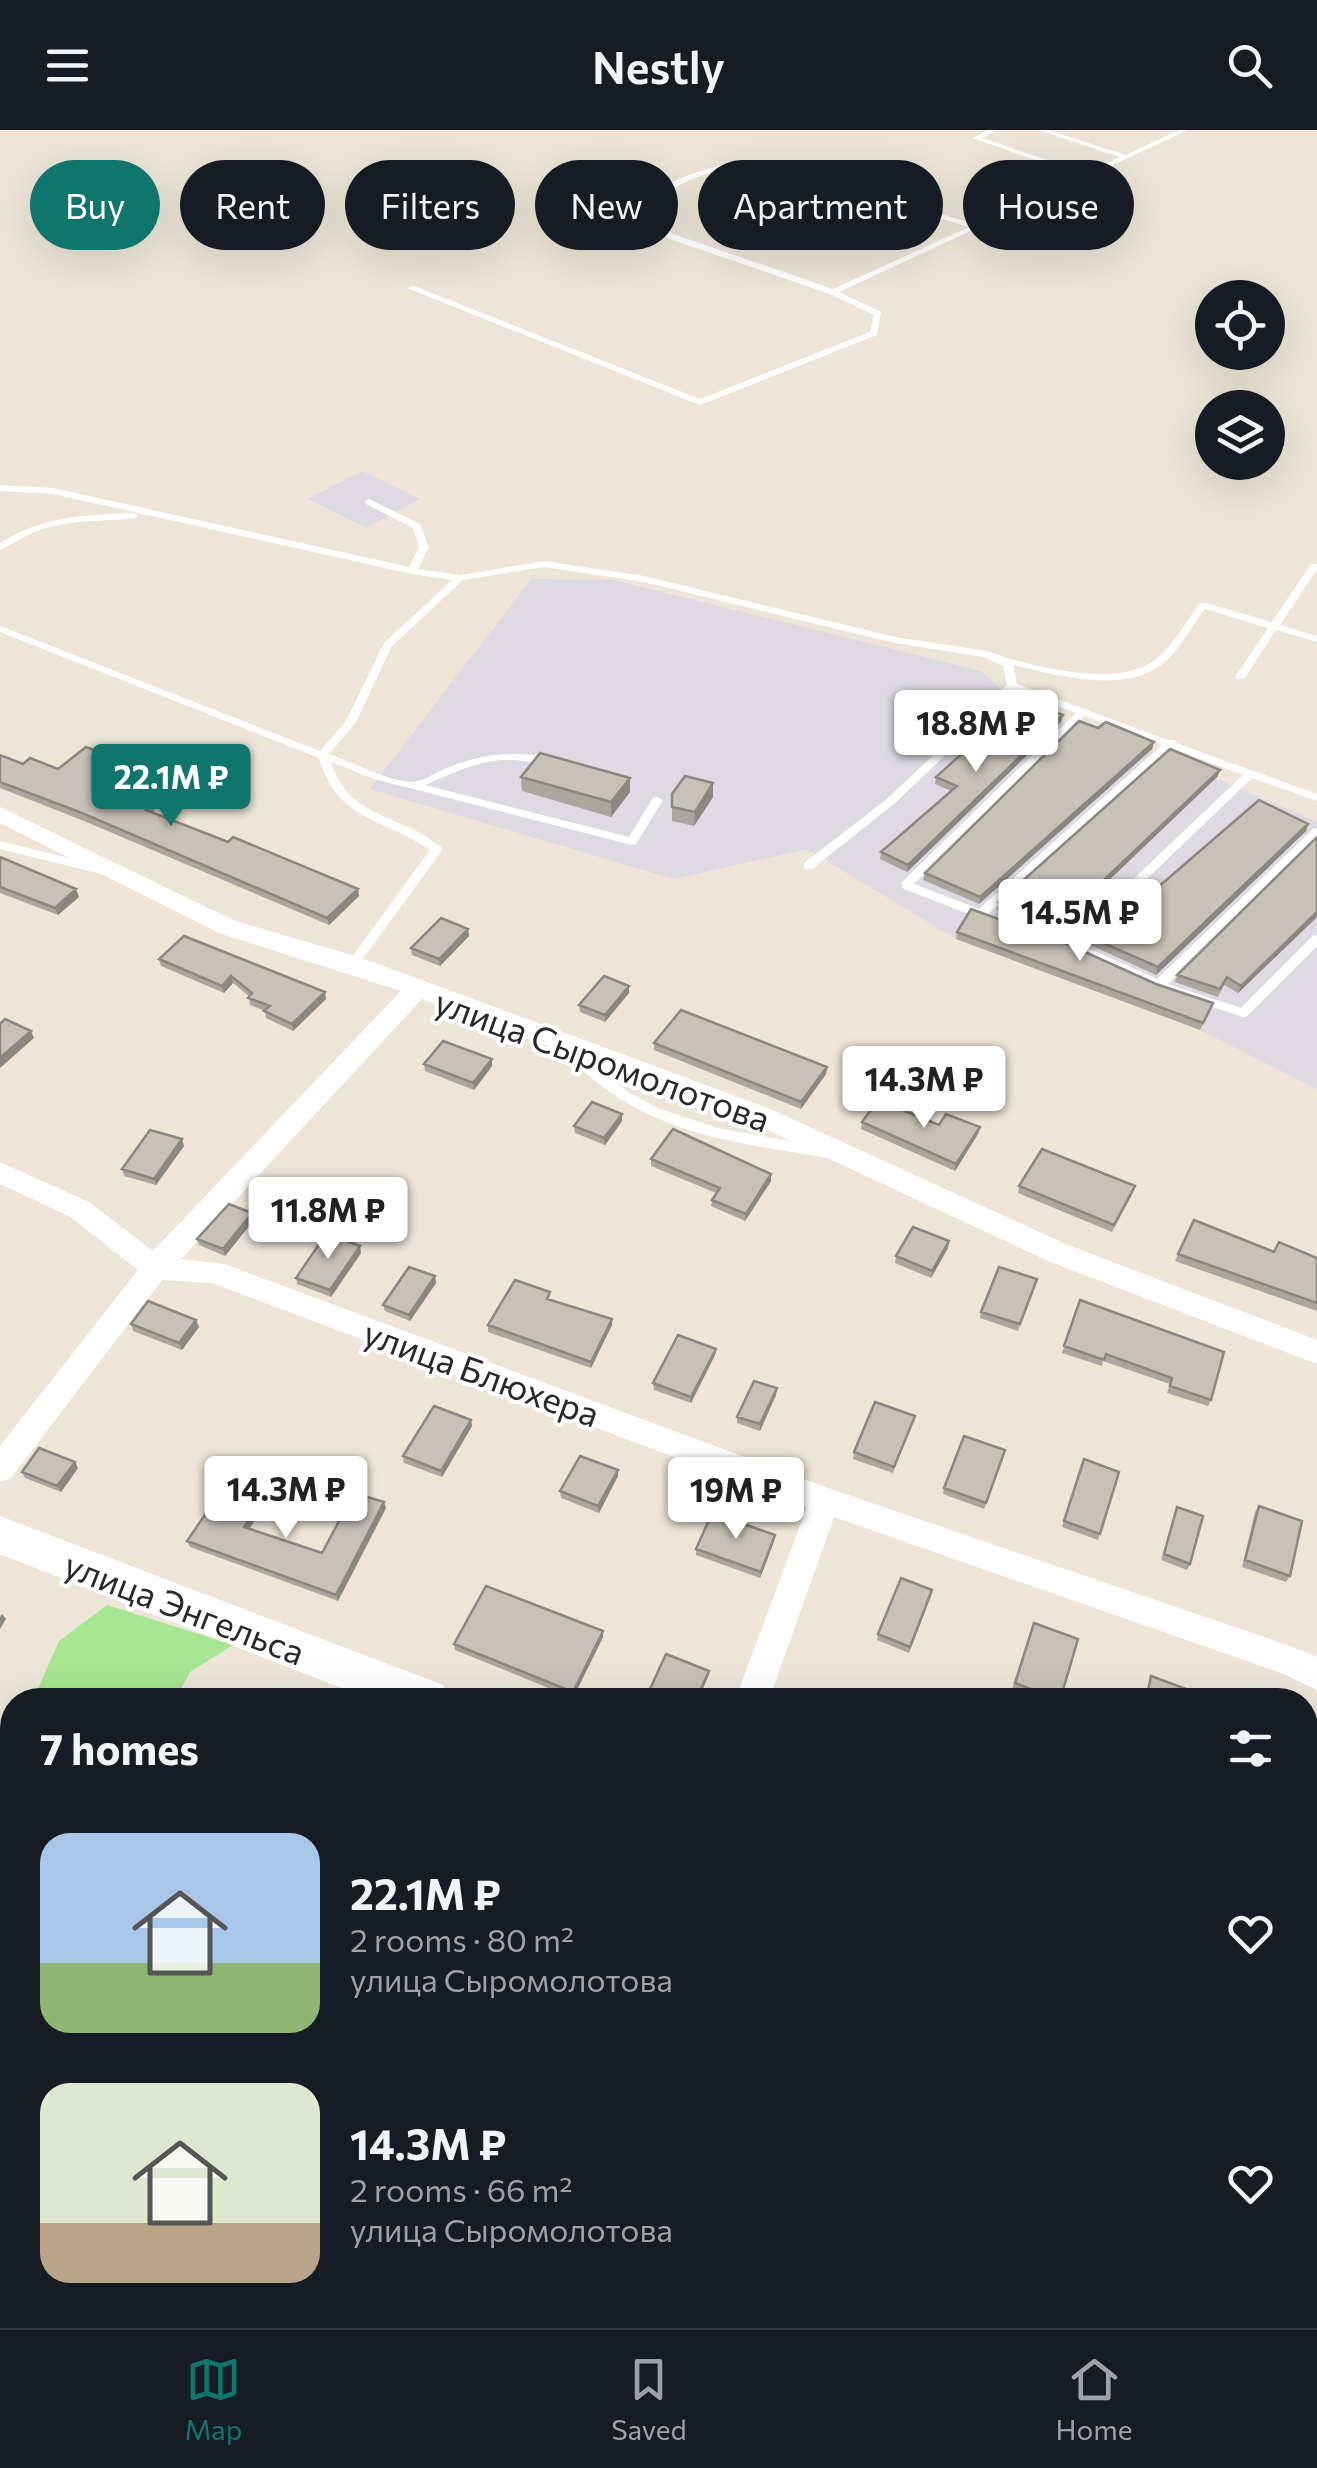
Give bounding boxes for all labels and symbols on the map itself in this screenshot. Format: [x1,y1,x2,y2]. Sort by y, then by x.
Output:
pin: 18.8M ₽ [884,690,1068,775]
pin: 22.1M ₽ [79,744,263,829]
pin: 14.5M ₽ [988,879,1172,964]
street label: улица Сыромолотова [430,978,776,1140]
pin: 14.3M ₽ [832,1046,1016,1131]
pin: 11.8M ₽ [236,1177,420,1262]
street label: улица Блюхера [358,1309,606,1435]
pin: 14.3M ₽ [194,1456,378,1541]
pin: 19M ₽ [666,1457,806,1542]
street label: улица Энгельса [59,1541,311,1673]

